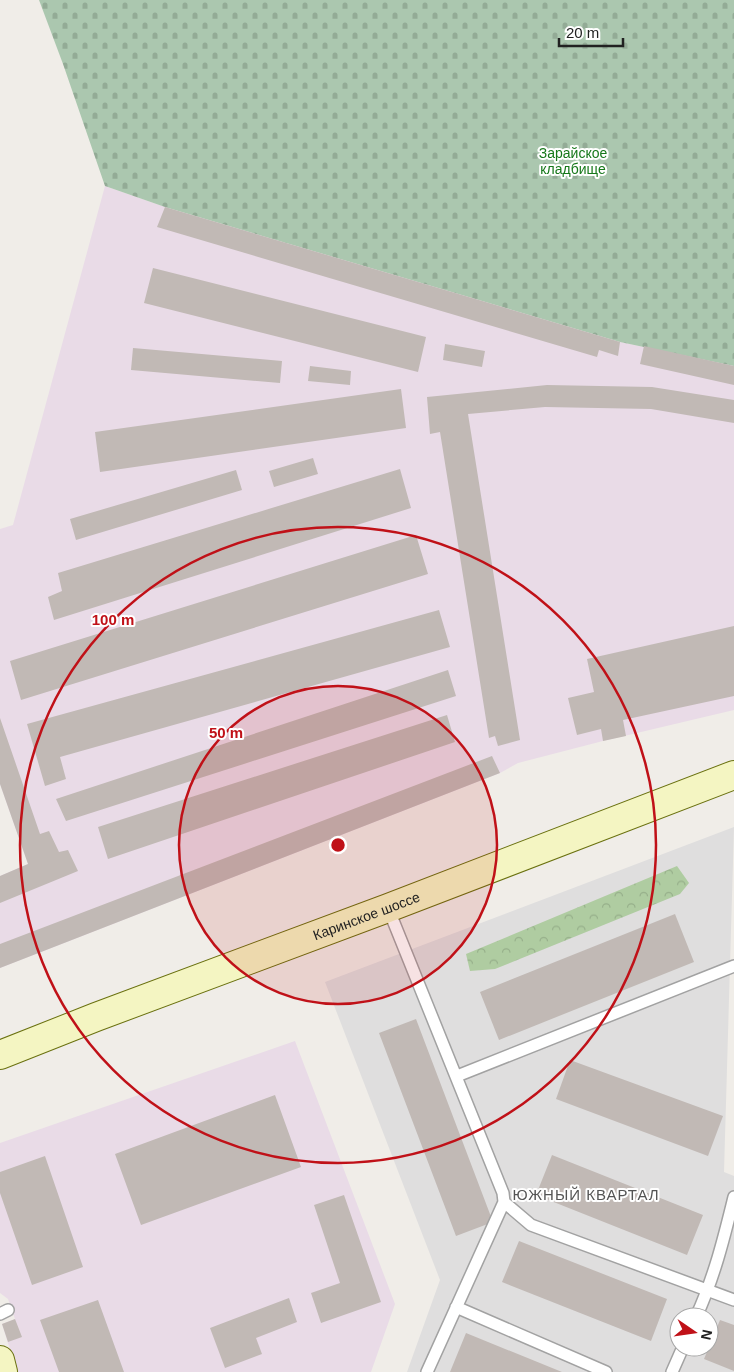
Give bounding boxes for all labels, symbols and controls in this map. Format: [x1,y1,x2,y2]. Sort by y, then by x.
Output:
scale bar [559,15,623,47]
text: 20 m [566,24,599,41]
park label: Зарайское кладбище [539,145,607,177]
text: 100 m [92,611,134,628]
text: 50 m [209,724,243,741]
centre of rings [329,836,347,854]
street label: Каринское шоссе [311,888,422,943]
district label: ЮЖНЫЙ КВАРТАЛ [512,1186,660,1203]
north arrow [669,1307,719,1357]
text: N [698,1328,716,1342]

